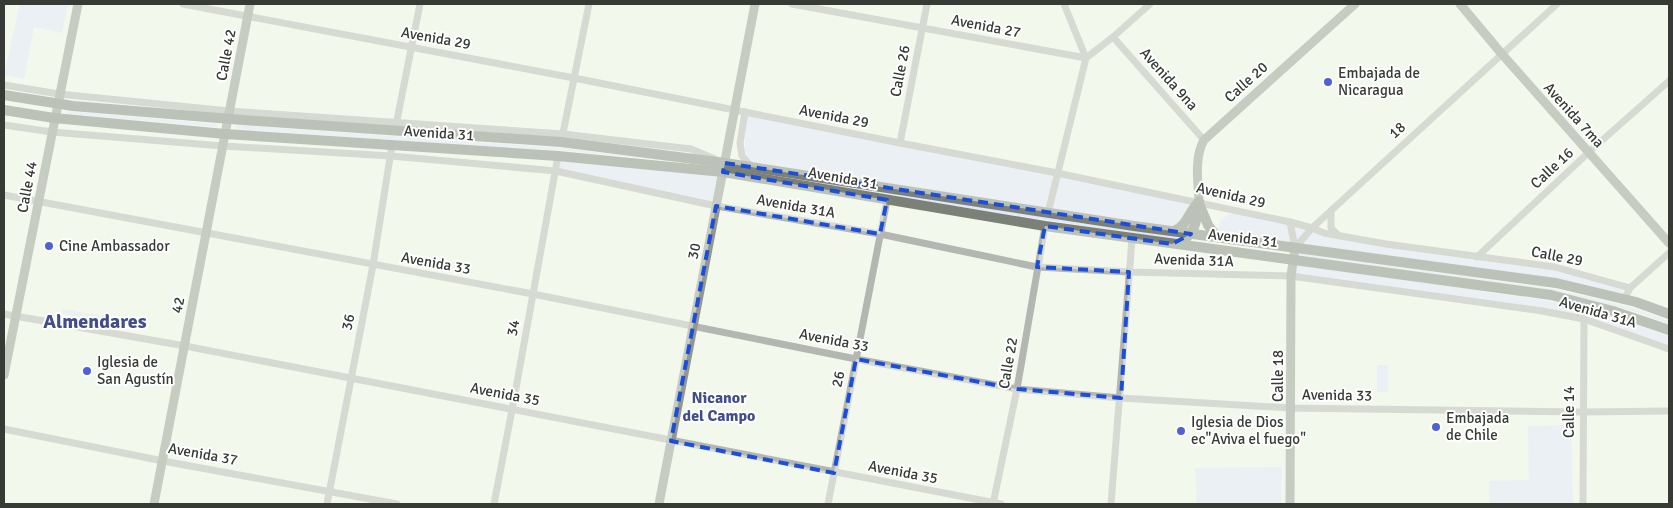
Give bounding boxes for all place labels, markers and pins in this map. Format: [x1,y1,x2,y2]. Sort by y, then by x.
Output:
place label: Embajada de Nicaragua [1338,64,1420,99]
marker: Embajada de Nicaragua [1322,76,1334,88]
place label: Cine Ambassador [59,237,170,255]
marker: Cine Ambassador [43,240,55,252]
place label: Iglesia de San Agustín [97,353,174,388]
marker: Iglesia de San Agustín [81,365,93,377]
place label: Embajada de Chile [1446,409,1509,444]
place label: Iglesia de Dios ec"Aviva el fuego" [1191,413,1306,448]
marker: Embajada de Chile [1430,421,1442,433]
marker: Iglesia de Dios ec"Aviva el fuego" [1175,425,1187,437]

